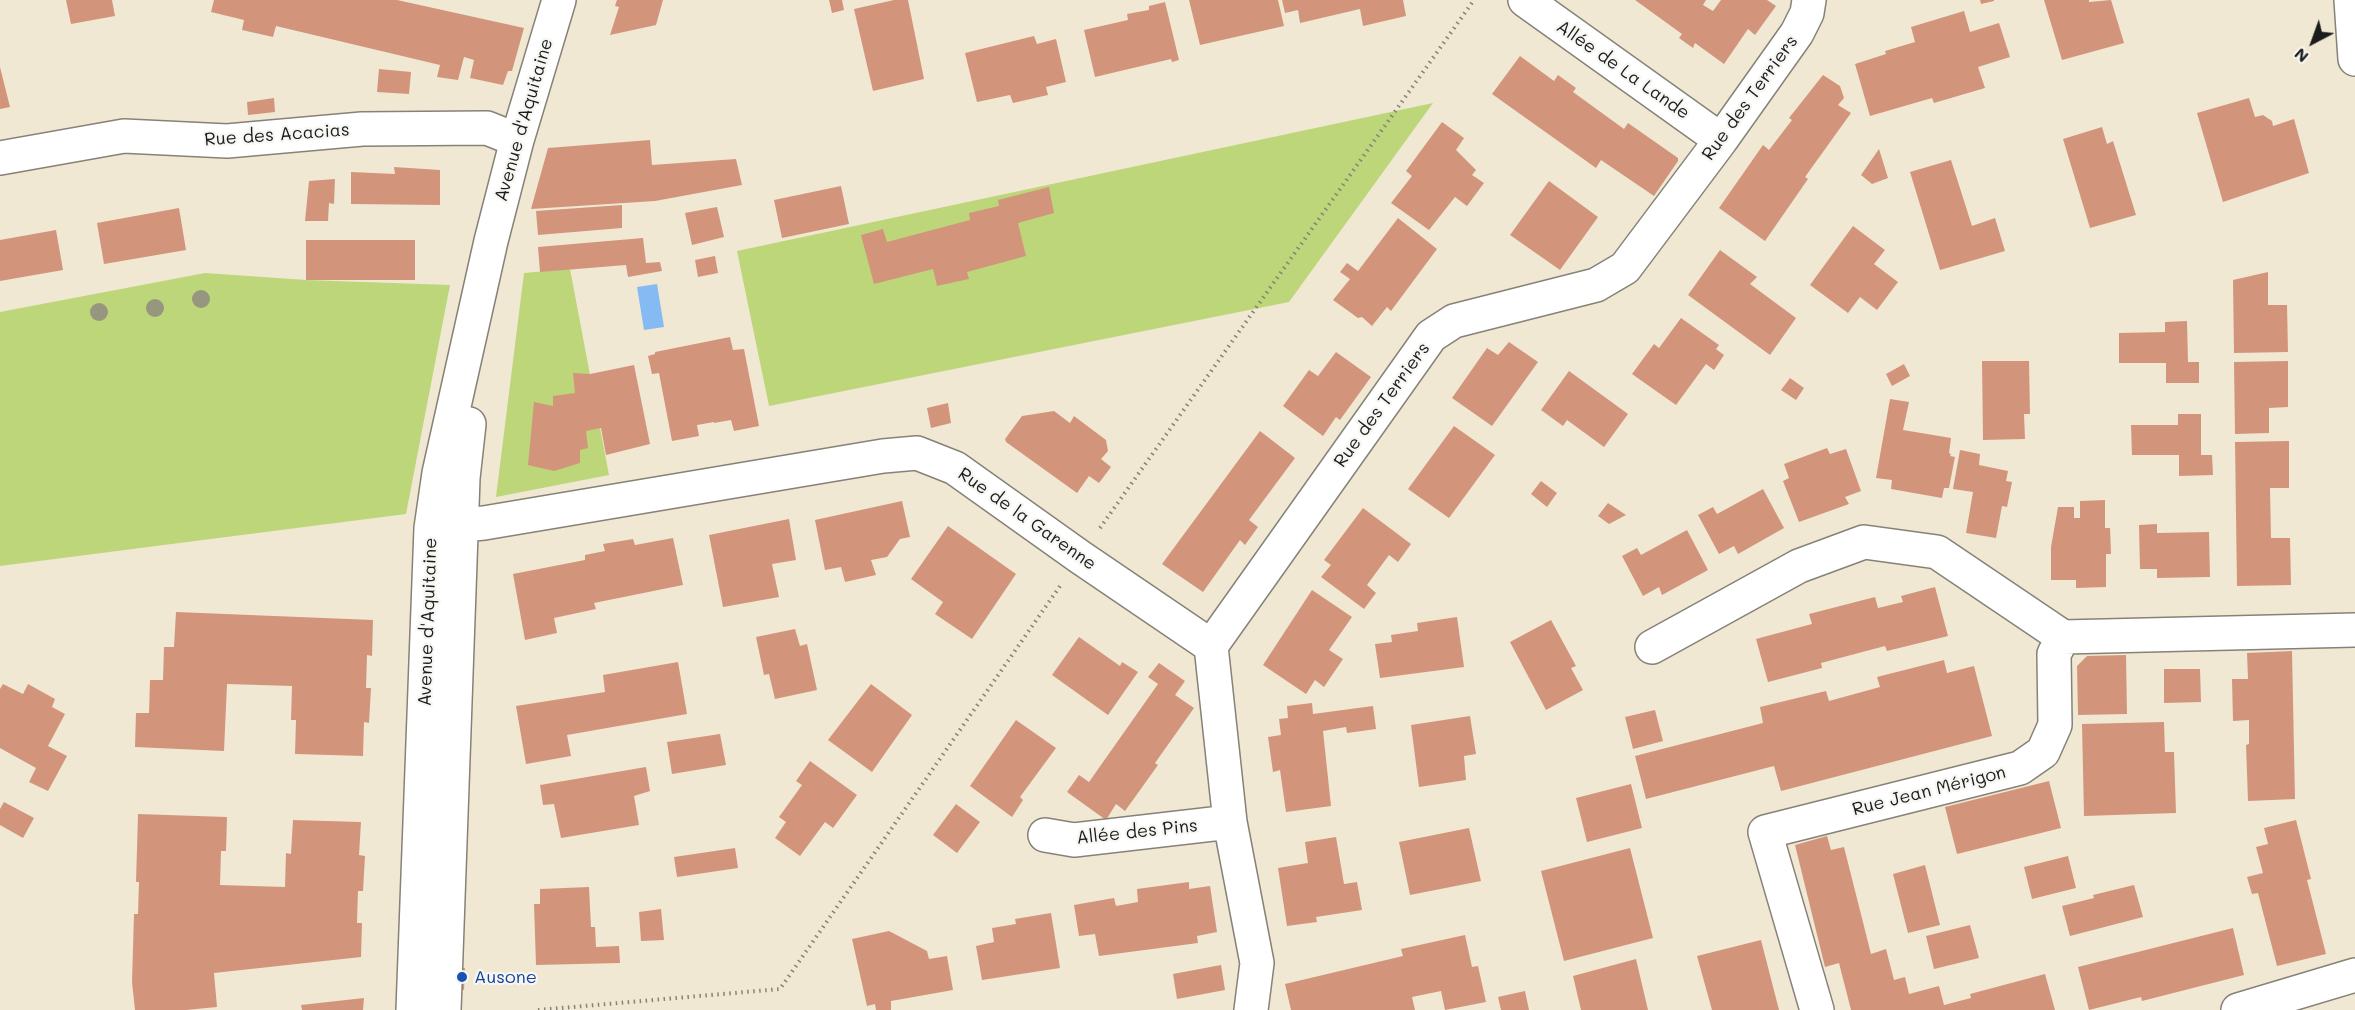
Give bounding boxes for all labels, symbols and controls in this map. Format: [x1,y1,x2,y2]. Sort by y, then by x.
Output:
north arrow [2283,12,2343,72]
street label: Allée de La Lande [1552,16,1694,124]
street label: Rue des Terriers [1697,31,1803,165]
street label: Avenue d'Aquitaine [490,36,558,204]
text: N [2289,44,2312,68]
street label: Rue des Acacias [204,119,350,151]
street label: Rue des Terriers [1329,338,1435,472]
street label: Rue de la Garenne [954,463,1100,575]
street label: Avenue d'Aquitaine [414,537,442,707]
street label: Rue Jean Mérigon [1850,761,2008,821]
street label: Allée des Pins [1075,815,1199,849]
place label: Ausone [474,966,537,988]
marker: Ausone [455,970,469,984]

